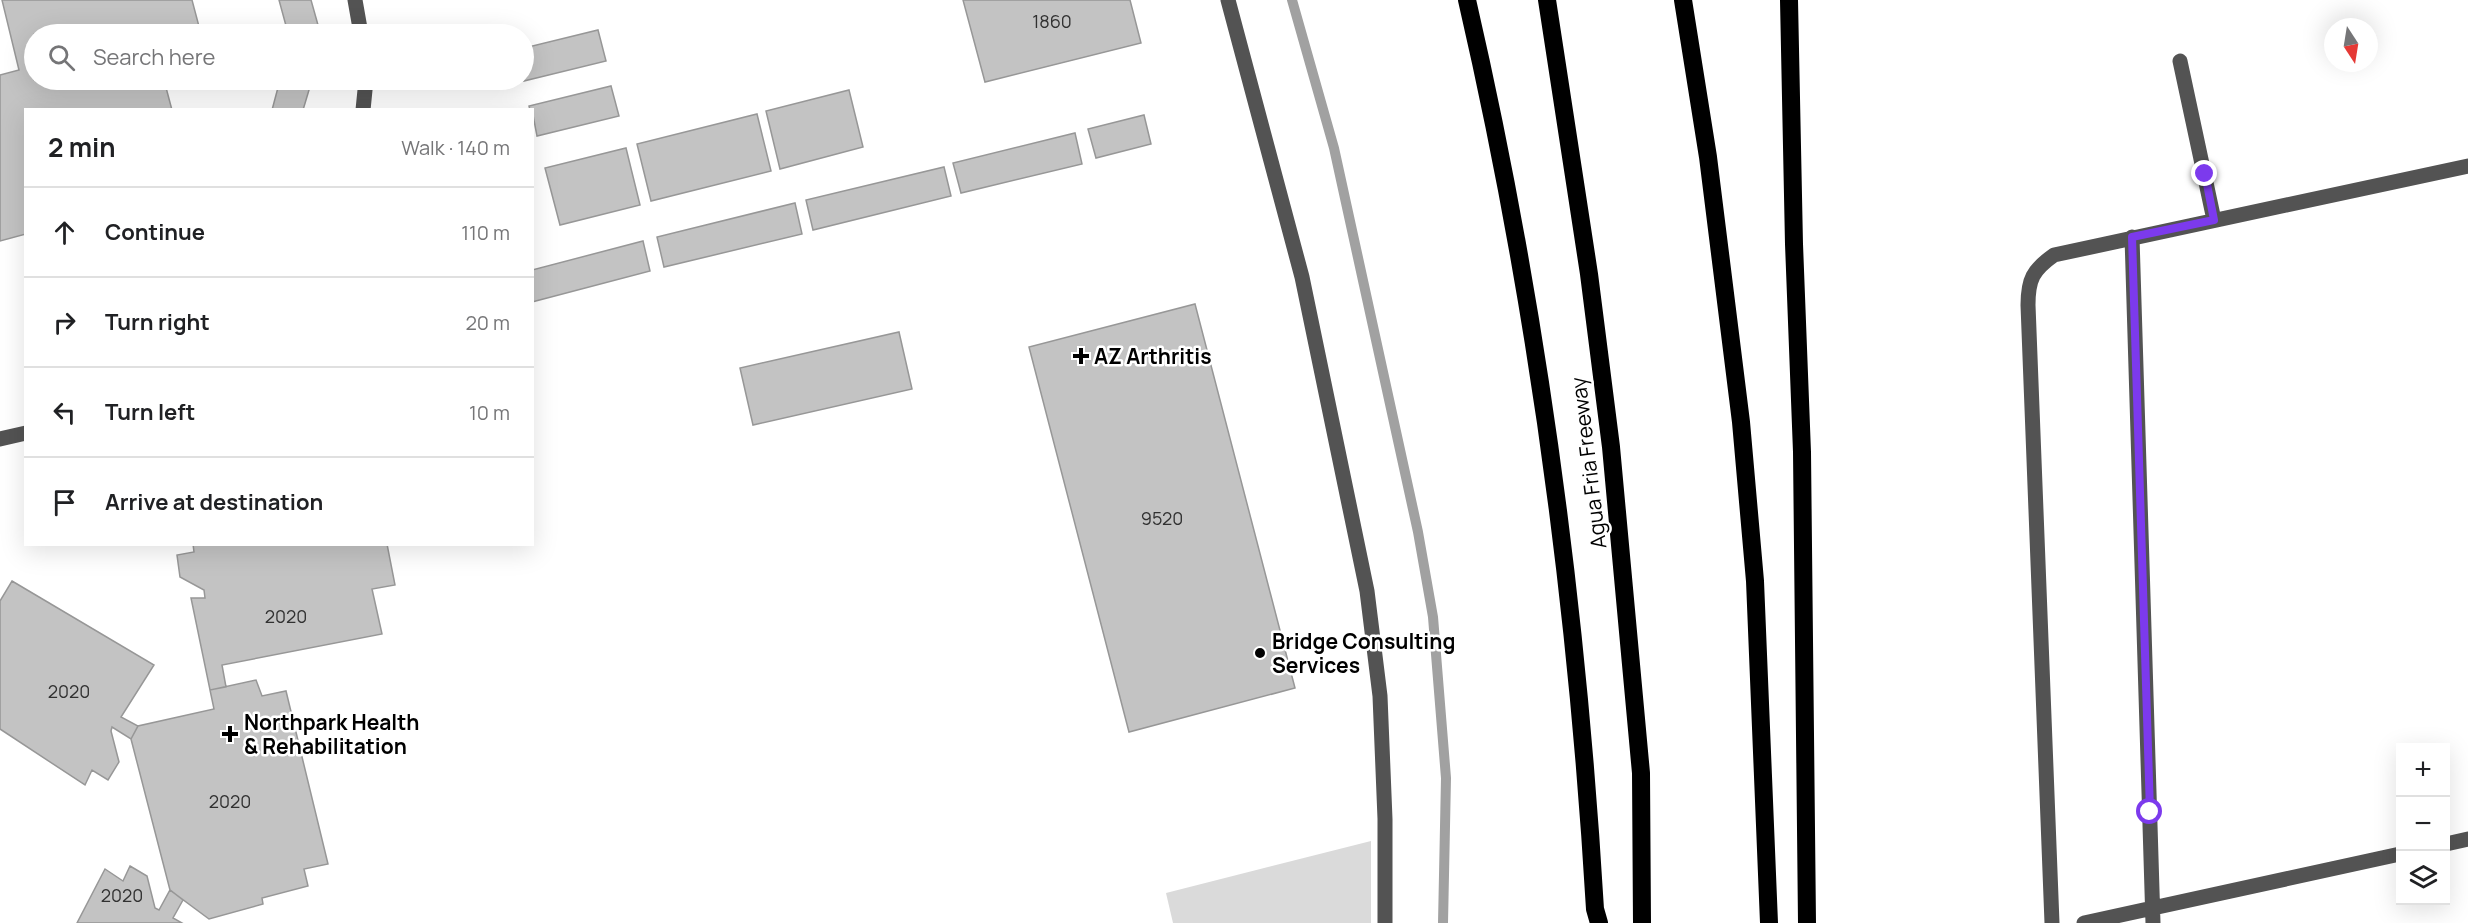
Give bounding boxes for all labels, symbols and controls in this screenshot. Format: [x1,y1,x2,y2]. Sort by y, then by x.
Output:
house number: 1860 [1032,9,1072,33]
north arrow [2324,18,2378,72]
search box [24,24,534,90]
icon: search [45,41,78,74]
text: Search here [93,42,215,72]
text: 2 min [48,129,116,165]
text: Walk · 140 m [401,134,510,161]
route end [2191,160,2217,186]
icon: ahead [48,216,81,249]
text: Continue [105,217,205,247]
text: 110 m [461,219,510,246]
icon: right [48,306,81,339]
text: Turn right [105,307,210,337]
text: 20 m [465,309,510,336]
place label: AZ Arthritis [1094,342,1212,370]
marker: AZ Arthritis [1072,347,1090,365]
street label: Agua Fria Freeway [1564,376,1612,550]
icon: left [48,396,81,429]
text: Turn left [105,397,195,427]
text: 10 m [469,399,510,426]
icon: arrive [48,486,81,519]
text: Arrive at destination [105,487,323,517]
house number: 9520 [1141,506,1183,530]
house number: 2020 [265,604,307,628]
place label: Bridge Consulting Services [1272,627,1455,679]
marker: Bridge Consulting Services [1253,646,1267,660]
house number: 2020 [48,679,90,703]
place label: Northpark Health & Rehabilitation [244,708,419,760]
marker: Northpark Health & Rehabilitation [221,725,239,743]
map controls [2396,743,2450,905]
button: + [2396,743,2450,797]
house number: 2020 [209,789,251,813]
button: − [2396,797,2450,851]
route start [2136,798,2162,824]
button: layers [2396,851,2450,905]
house number: 2020 [101,883,143,907]

